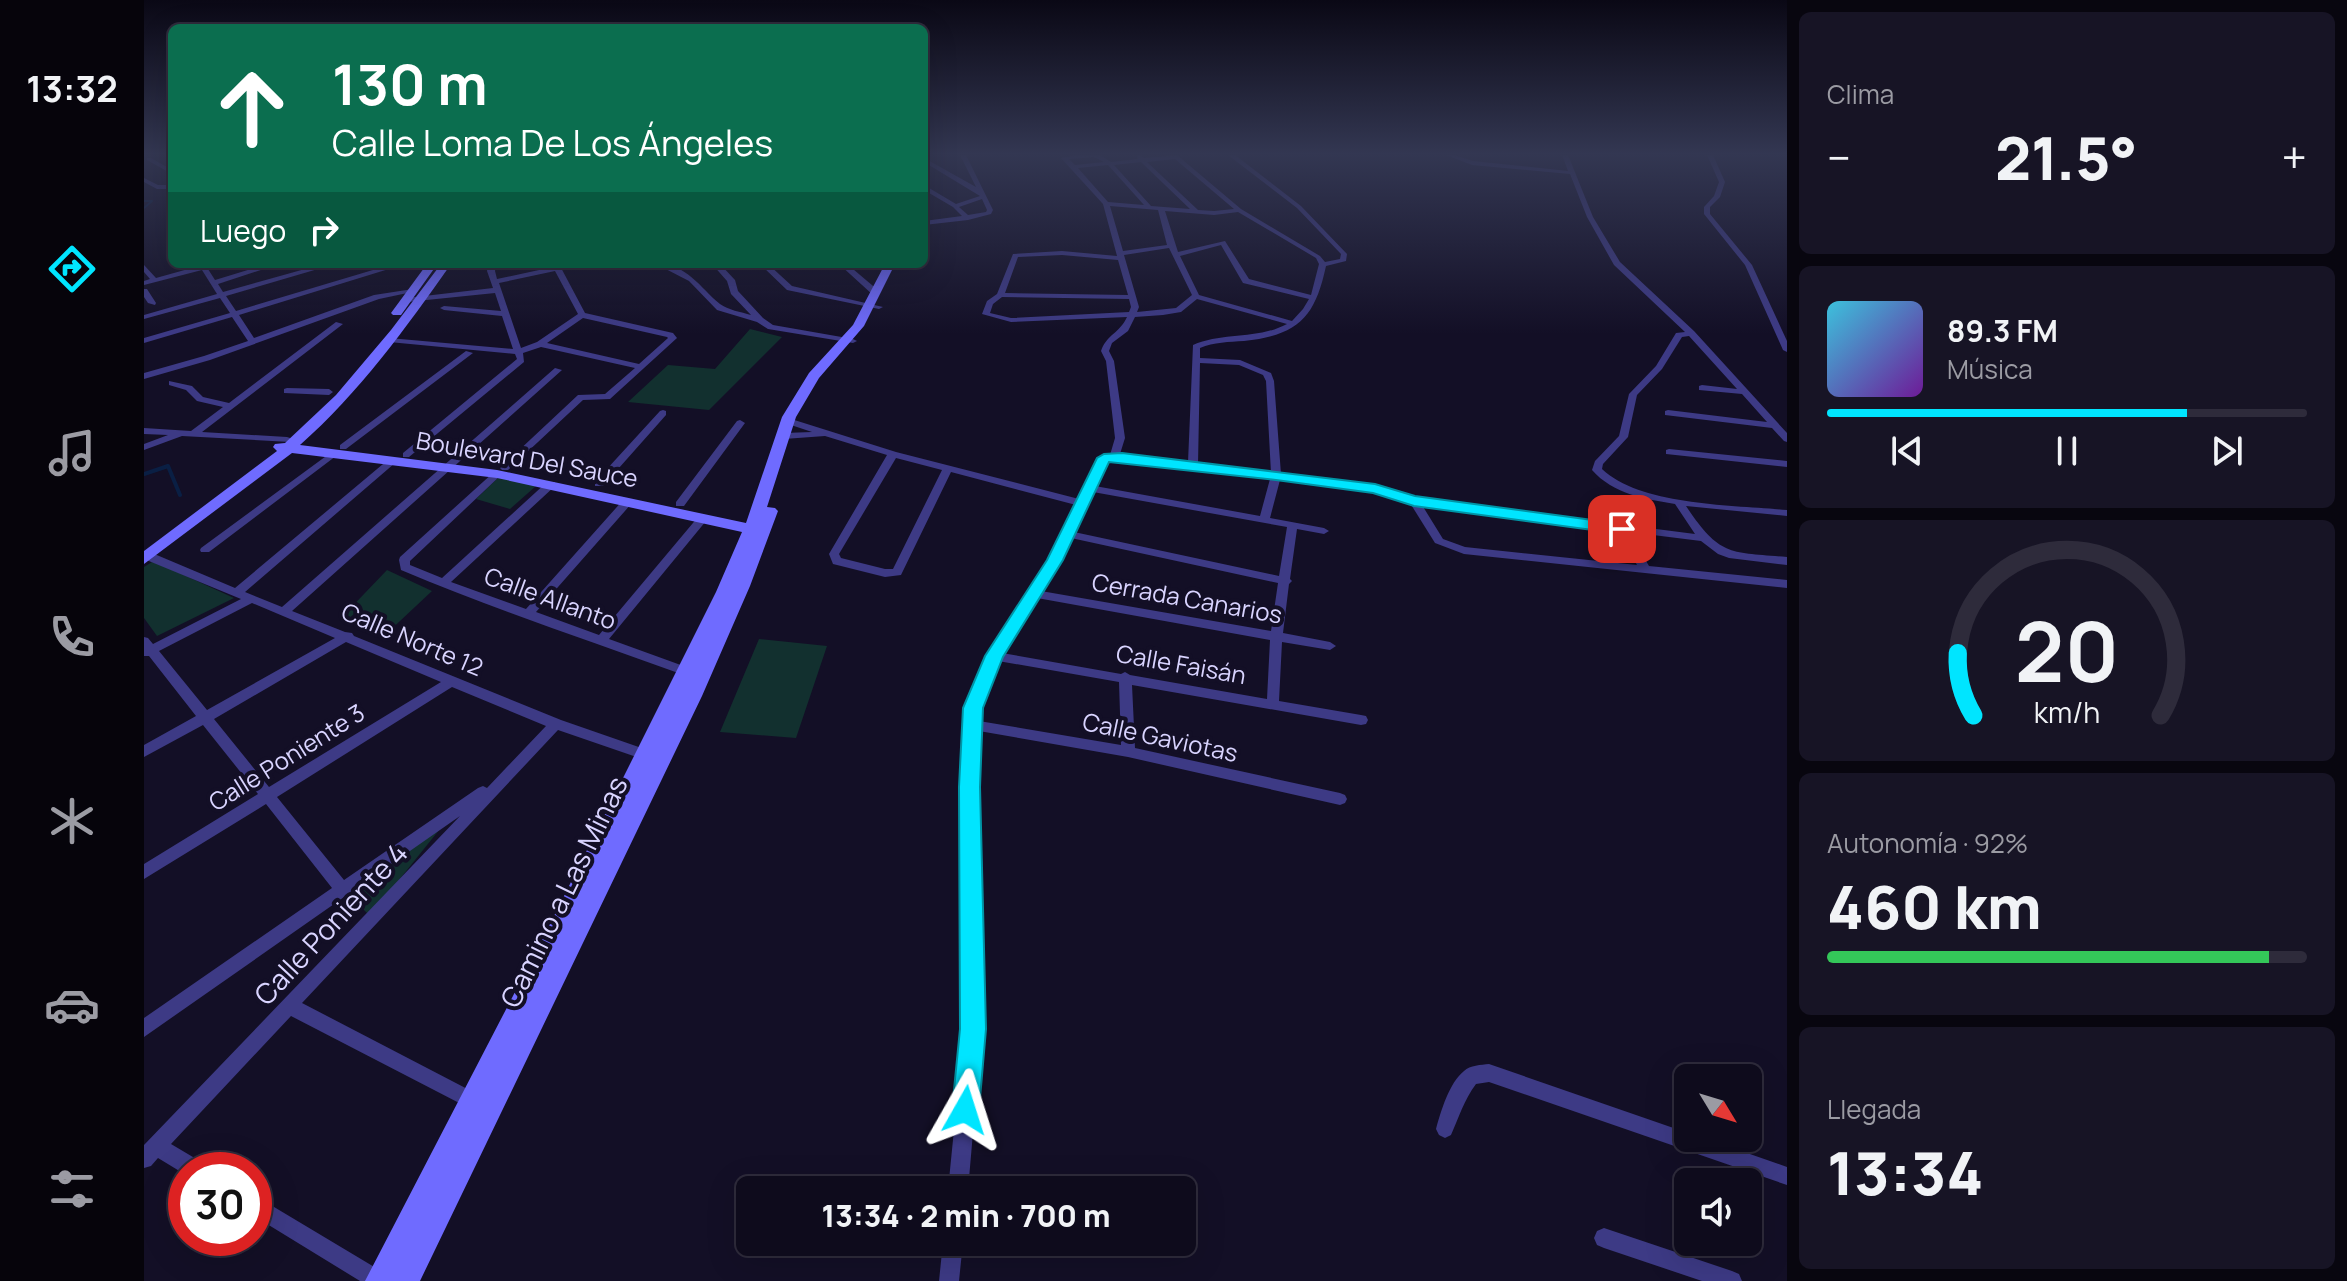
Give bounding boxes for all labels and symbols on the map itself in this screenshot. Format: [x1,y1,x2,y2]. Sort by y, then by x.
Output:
street label: Boulevard Del Sauce [414,423,641,494]
pin [1588,495,1656,563]
street label: Calle Allanto [480,559,621,637]
street label: Cerrada Canarios [1089,565,1285,631]
street label: Calle Norte 12 [337,594,488,683]
street label: Calle Faisán [1114,636,1249,691]
street label: Calle Poniente 3 [202,696,370,818]
street label: Calle Gaviotas [1080,704,1241,769]
street label: Camino a Las Minas [491,770,636,1014]
street label: Calle Poniente 4 [245,834,415,1013]
north arrow [1674,1064,1762,1152]
position arrow [923,1068,1007,1152]
speed limit sign: 30 [168,1152,272,1256]

